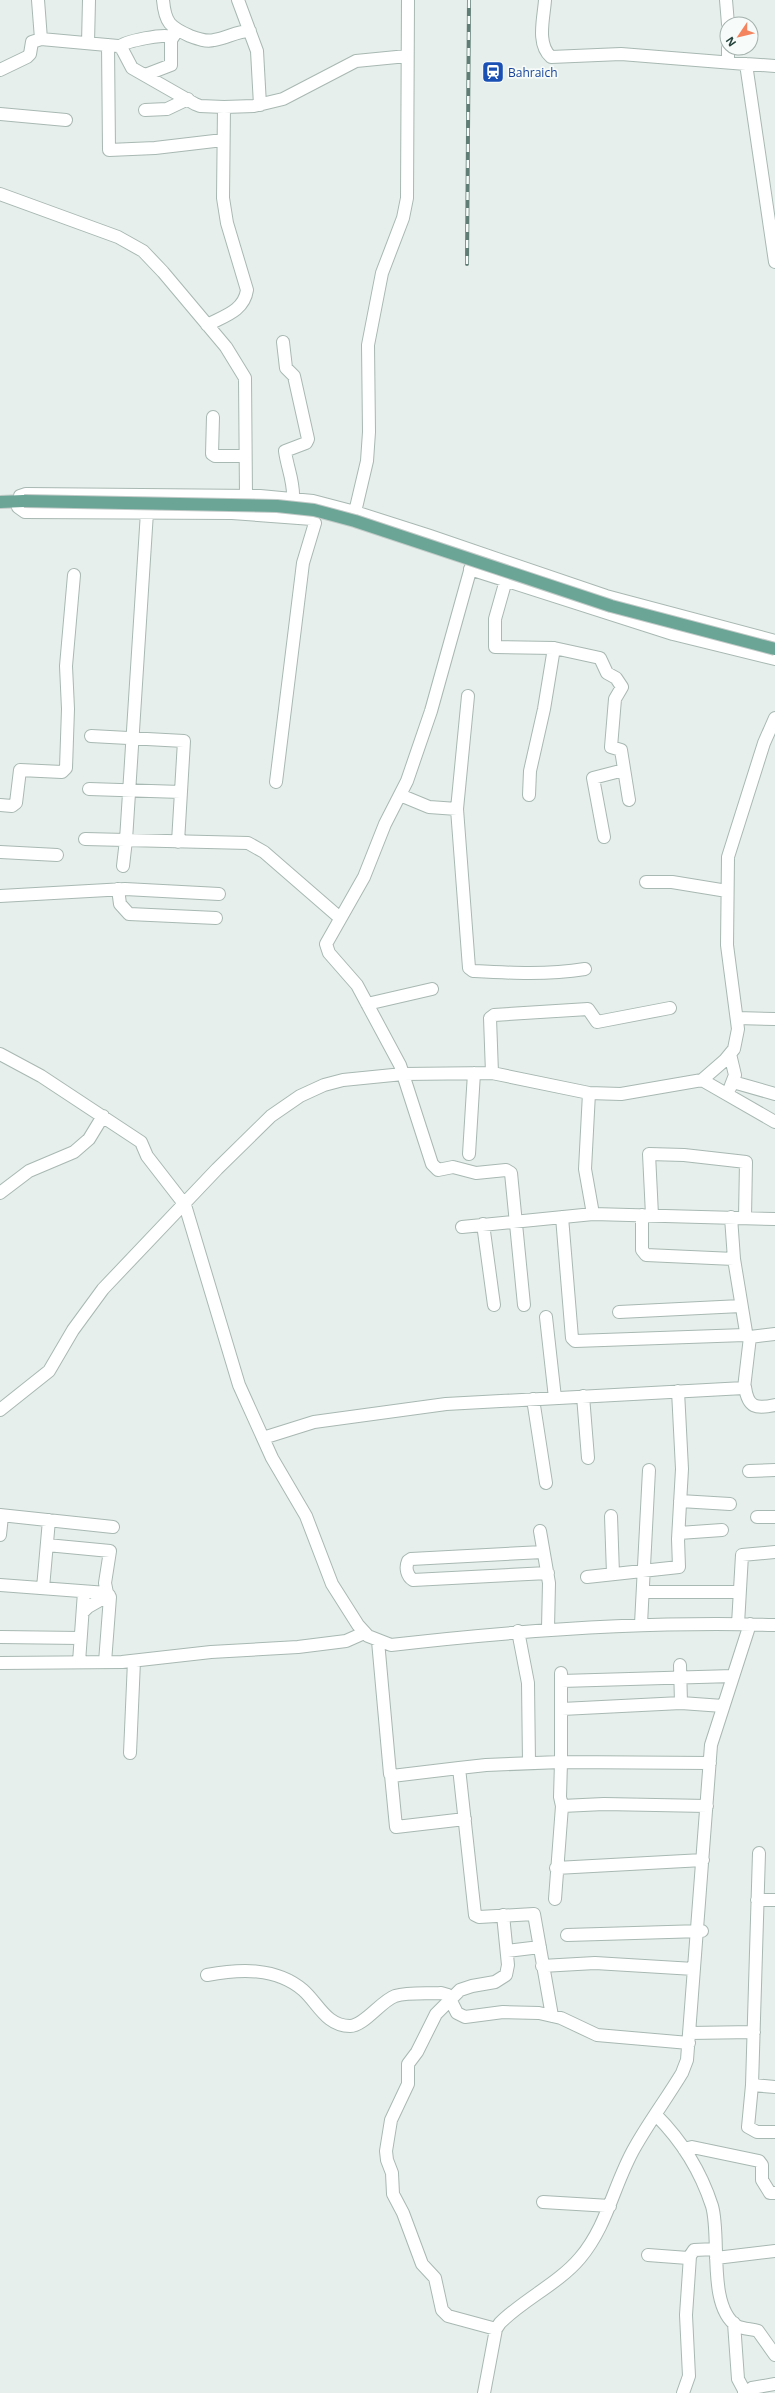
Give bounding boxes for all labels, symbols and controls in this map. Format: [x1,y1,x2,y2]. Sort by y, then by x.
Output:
north arrow [719,16,759,56]
text: N [722,34,739,50]
station icon: Bahraich [480,59,506,85]
place label: Bahraich [508,64,558,81]

